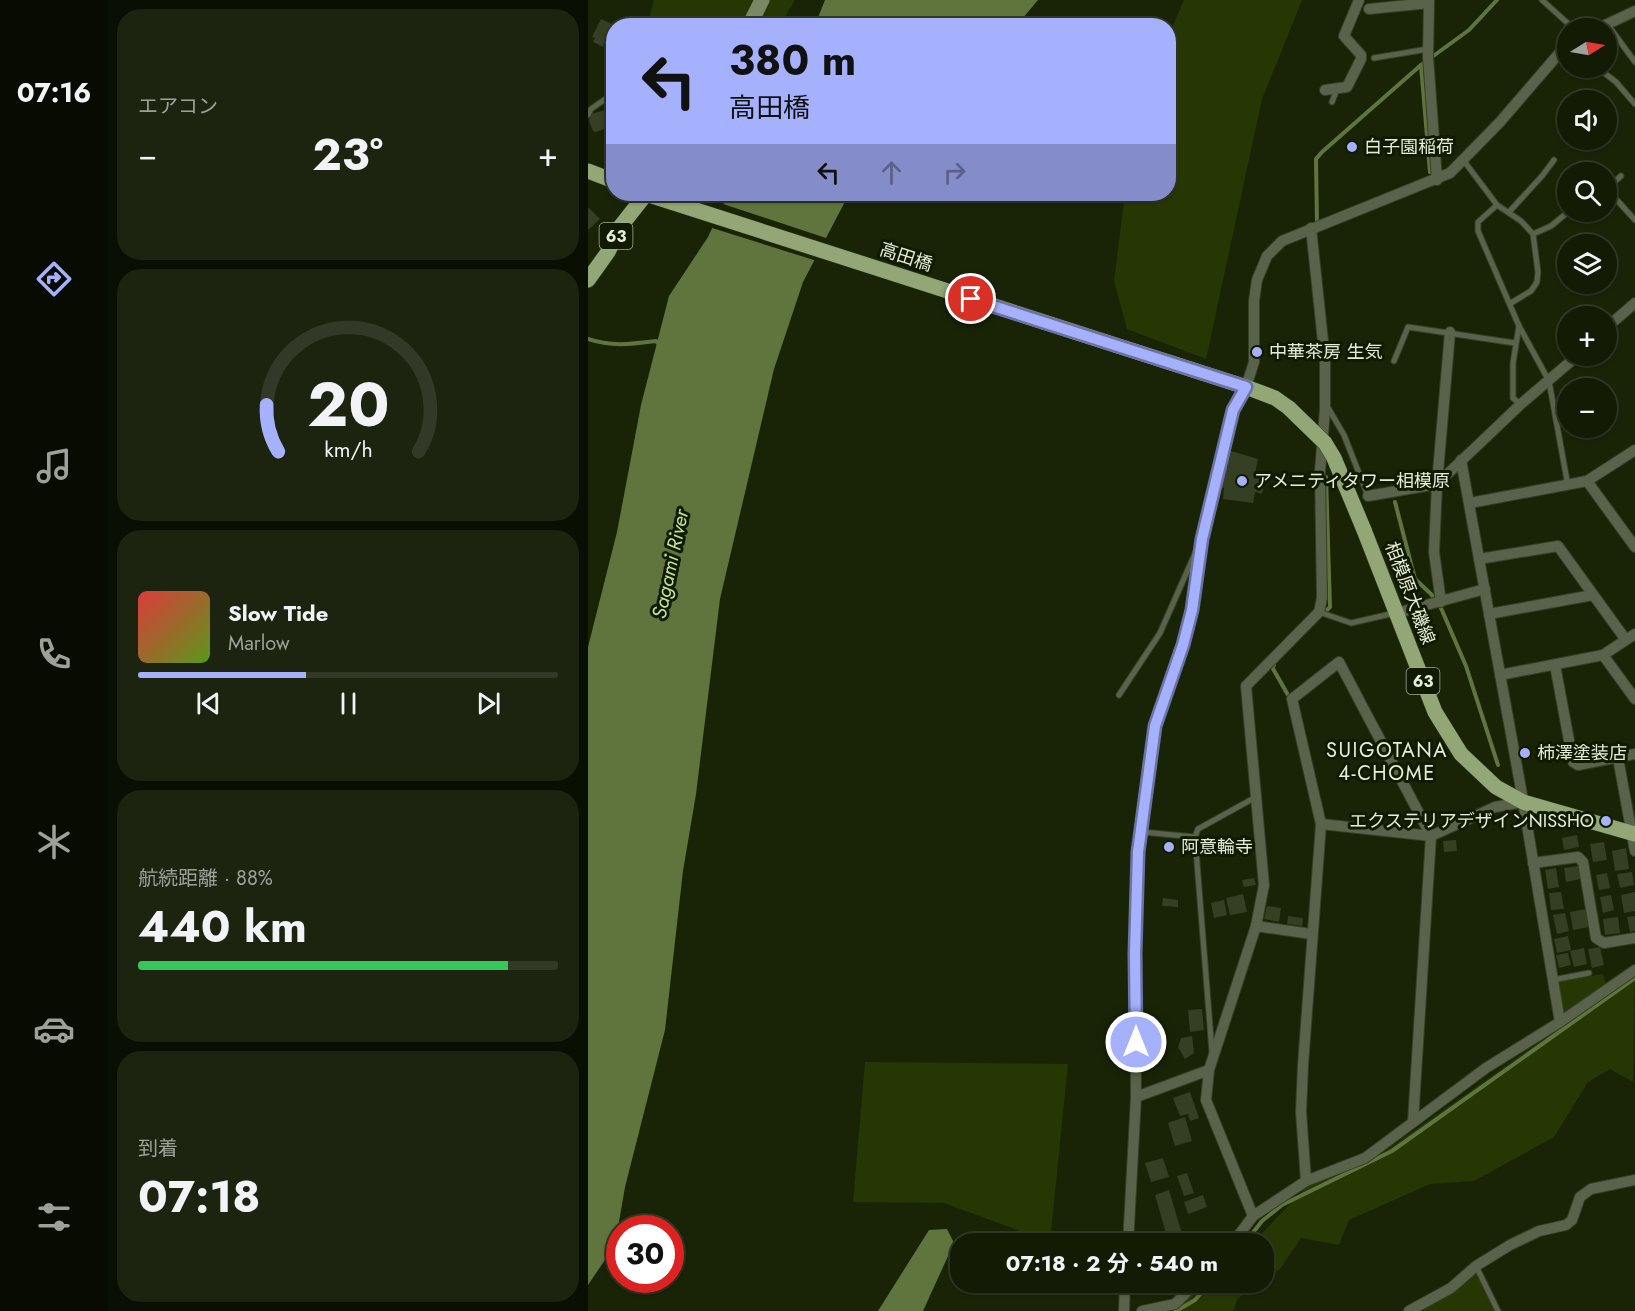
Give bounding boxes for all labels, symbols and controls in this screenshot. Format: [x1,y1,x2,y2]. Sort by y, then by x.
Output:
north arrow [1557,18,1617,78]
map controls [1557,18,1617,438]
text: 380 m [729,30,856,91]
icon: left [630,42,708,120]
text: 07:16 [17,73,91,112]
text: 高田橋 [729,88,810,127]
button: sound [1557,90,1617,150]
text: エアコン [138,92,218,121]
text: 23° [312,122,383,187]
text: − [138,131,157,178]
text: + [538,131,558,178]
place label: 白子園稲荷 [1364,134,1454,160]
marker: 白子園稲荷 [1345,140,1359,154]
icon: left [812,156,845,189]
icon: ahead [875,156,908,189]
icon: right [938,156,971,189]
button: search [1557,162,1617,222]
road number: 63 [600,223,632,249]
button: layers [1557,234,1617,294]
street label: 高田橋 [876,236,936,278]
icon: directions [33,258,75,300]
pin [945,273,996,324]
icon: arrive [954,282,987,315]
button: + [1557,306,1617,366]
place label: 中華茶房 生気 [1269,339,1382,365]
marker: 中華茶房 生気 [1250,345,1264,359]
text: 20 [307,359,389,449]
button: − [1557,378,1617,438]
text: km/h [324,435,372,466]
icon: music [33,445,75,487]
place label: アメニティタワー相模原 [1254,468,1450,494]
marker: アメニティタワー相模原 [1235,474,1249,488]
water label: Sagami River [645,506,696,621]
street label: 相模原大磯線 [1379,538,1441,648]
text: Slow Tide [228,597,328,629]
text: Marlow [228,629,290,658]
icon: phone [33,633,75,675]
road number: 63 [1406,668,1440,694]
icon: previous [192,687,225,720]
icon: pause [332,687,365,720]
icon: next [472,687,505,720]
district label: SUIGOTANA 4-CHOME [1326,736,1448,788]
place label: 柿澤塗装店 [1537,740,1627,766]
marker: 柿澤塗装店 [1518,746,1532,760]
place label: エクステリアデザインNISSHO [1349,808,1594,834]
marker: エクステリアデザインNISSHO [1599,814,1613,828]
icon: climate [33,821,75,863]
place label: 阿意輪寺 [1181,834,1253,860]
marker: 阿意輪寺 [1162,840,1176,854]
text: 航続距離 · 88% [138,864,273,893]
text: 440 km [138,894,307,959]
icon: car [33,1008,75,1050]
position arrow [1104,1010,1168,1074]
text: 到着 [138,1134,178,1163]
text: 07:18 [138,1164,261,1229]
icon: filters [33,1196,75,1238]
speed limit sign: 30 [606,1215,684,1293]
text: 07:18 · 2 分 · 540 m [1006,1247,1218,1279]

